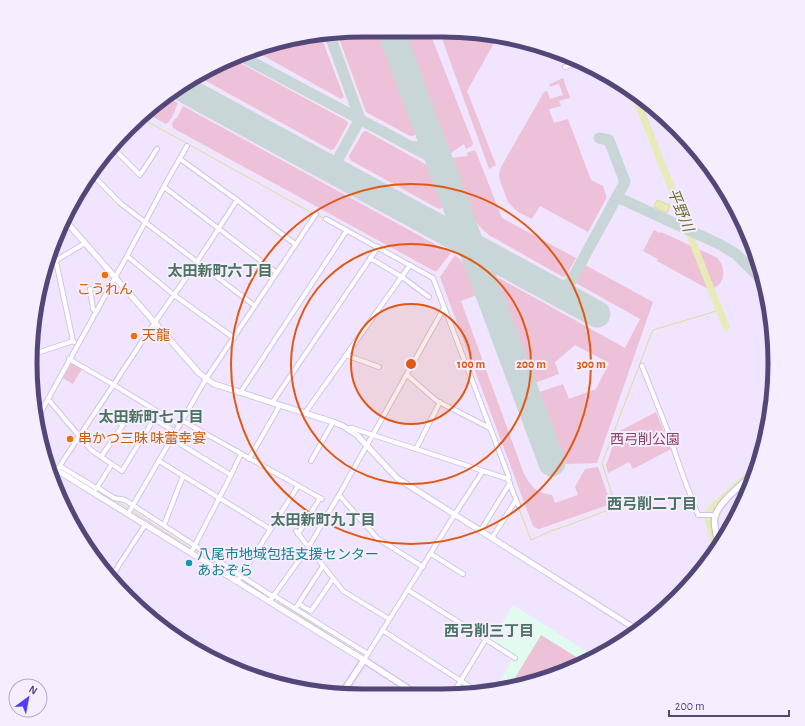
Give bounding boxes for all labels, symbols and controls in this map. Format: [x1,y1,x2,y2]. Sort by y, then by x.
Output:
water label: 平野川 [665,186,696,236]
district label: 太田新町六丁目 [167,263,273,279]
marker: こうれん [100,270,110,280]
place label: こうれん [77,282,133,297]
place label: 天龍 [142,328,170,343]
marker: 天龍 [129,331,139,341]
centre of rings [404,357,418,371]
text: 100 m [457,358,485,370]
text: 200 m [516,358,546,370]
text: 300 m [576,358,606,370]
district label: 太田新町七丁目 [98,409,204,425]
place label: 串かつ三昧 味蕾幸宴 [78,431,206,446]
park label: 西弓削公園 [610,432,680,447]
marker: 串かつ三昧 味蕾幸宴 [65,434,75,444]
district label: 西弓削二丁目 [607,496,697,512]
district label: 太田新町九丁目 [270,512,376,528]
place label: 八尾市地域包括支援センター あおぞら [197,547,379,578]
marker: 八尾市地域包括支援センター あおぞら [184,558,194,568]
district label: 西弓削三丁目 [444,623,534,639]
north arrow [8,678,48,718]
text: N [27,683,39,697]
scale bar [669,692,789,718]
text: 200 m [675,700,705,712]

